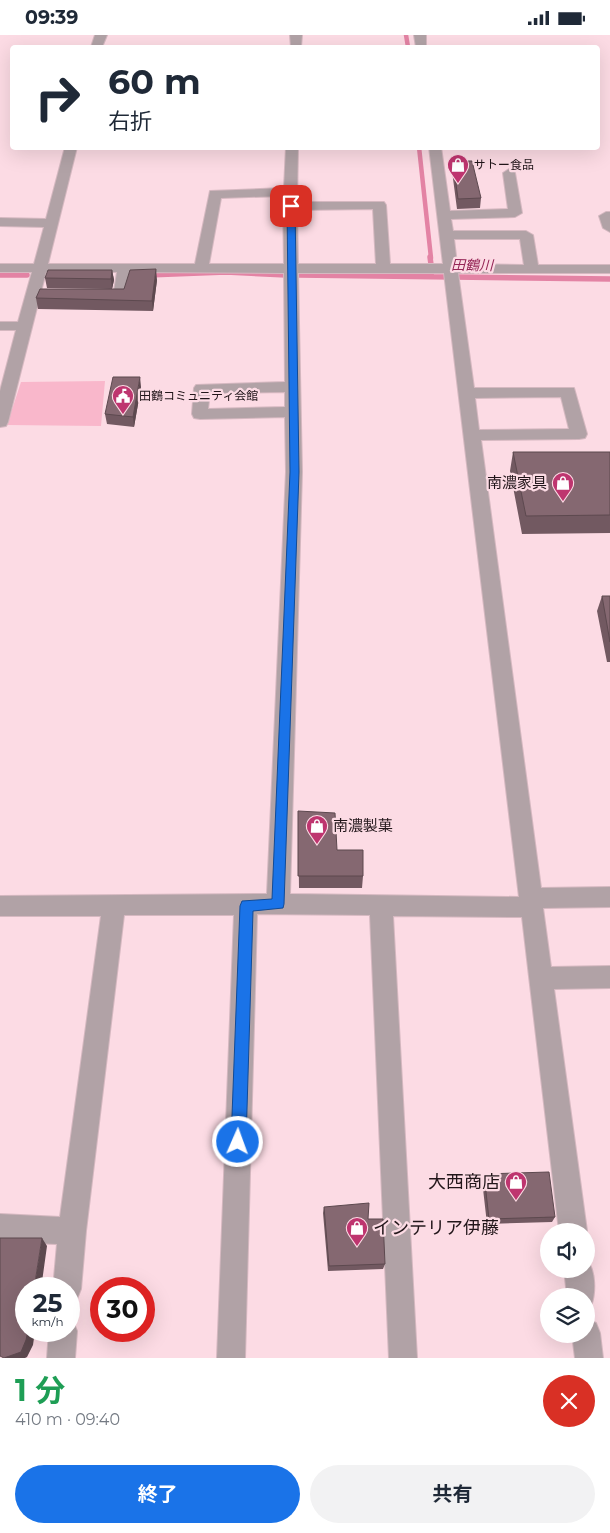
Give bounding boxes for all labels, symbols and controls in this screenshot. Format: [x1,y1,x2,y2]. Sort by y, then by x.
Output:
text: 09:39 [25,6,78,29]
text: 60 m [108,60,201,103]
icon: right [25,65,90,130]
text: 右折 [108,108,152,135]
shop icon: サトー食品 [446,153,470,184]
place label: サトー食品 [474,157,534,172]
pin [270,185,312,227]
icon: arrive [277,192,305,220]
water label: 田鶴川 [451,256,495,274]
public building icon: 田鶴コミュニティ会館 [111,384,135,415]
place label: 田鶴コミュニティ会館 [139,388,258,403]
shop icon: 南濃家具 [551,471,575,502]
place label: 南濃家具 [487,473,547,492]
shop icon: 南濃製菓 [305,814,329,845]
place label: 南濃製菓 [333,816,393,835]
position arrow [211,1115,263,1167]
shop icon: 大西商店 [504,1170,528,1201]
place label: 大西商店 [428,1171,500,1193]
shop icon: インテリア伊藤 [345,1216,369,1247]
place label: インテリア伊藤 [373,1217,499,1239]
map controls [540,1223,595,1343]
button: sound [540,1223,595,1278]
speed limit sign: 30 [90,1277,155,1342]
text: 25 [33,1288,62,1318]
button: layers [540,1288,595,1343]
text: km/h [31,1314,64,1329]
text: 1 分 [15,1372,65,1409]
button: close [543,1375,595,1427]
text: 410 m · 09:40 [15,1410,120,1429]
button: 終了 [15,1465,300,1523]
button: 共有 [310,1465,595,1523]

